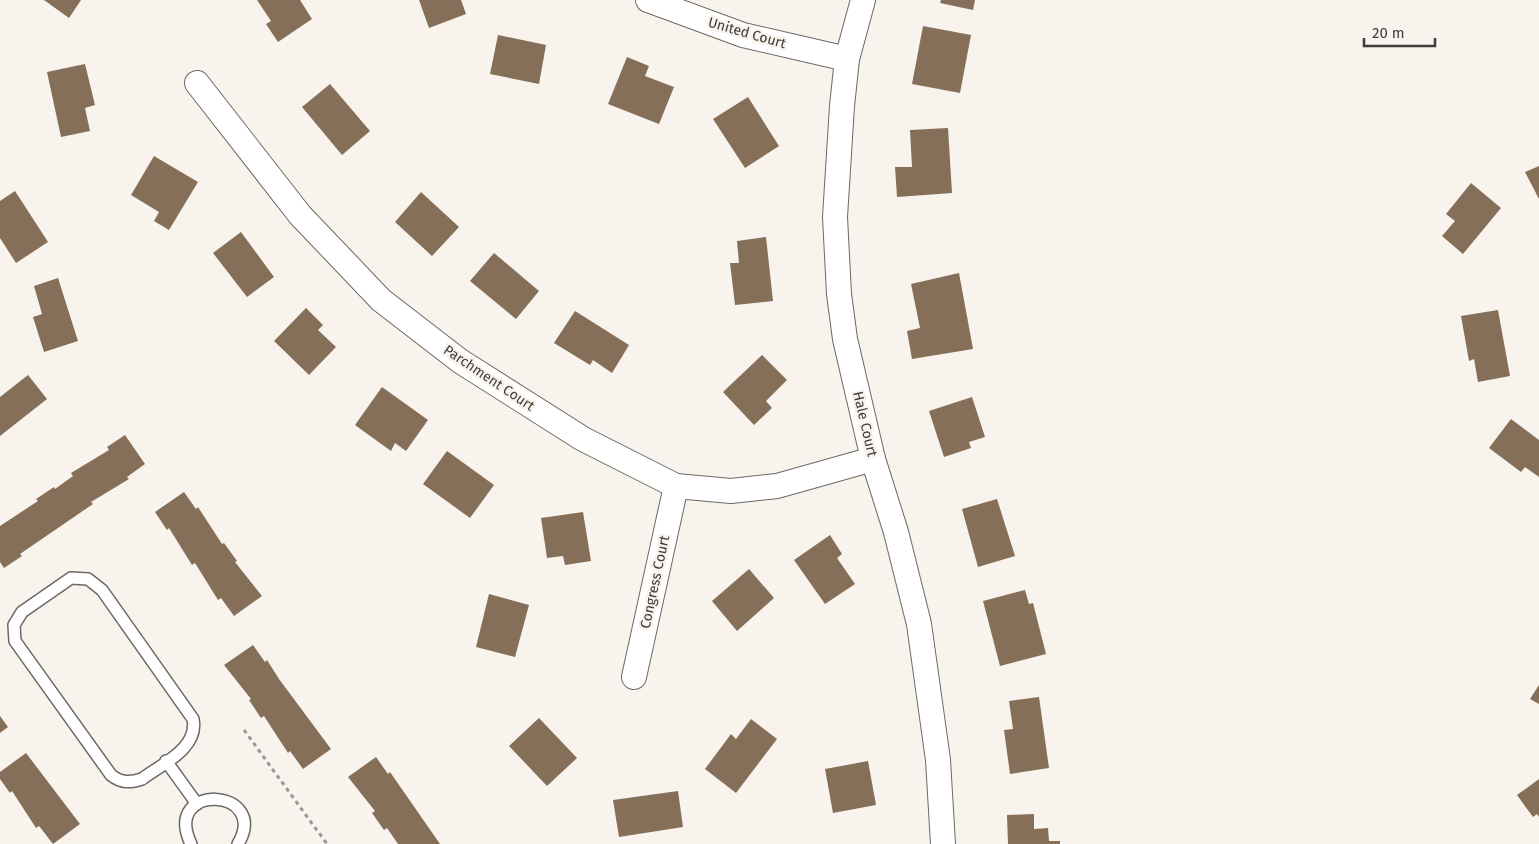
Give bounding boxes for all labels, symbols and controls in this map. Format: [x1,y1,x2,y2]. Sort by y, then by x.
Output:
street label: United Court [706,14,789,52]
scale bar [1364,15,1435,47]
text: 20 m [1372,24,1405,42]
street label: Parchment Court [440,341,538,415]
street label: Hale Court [849,390,881,459]
street label: Congress Court [637,533,673,630]

